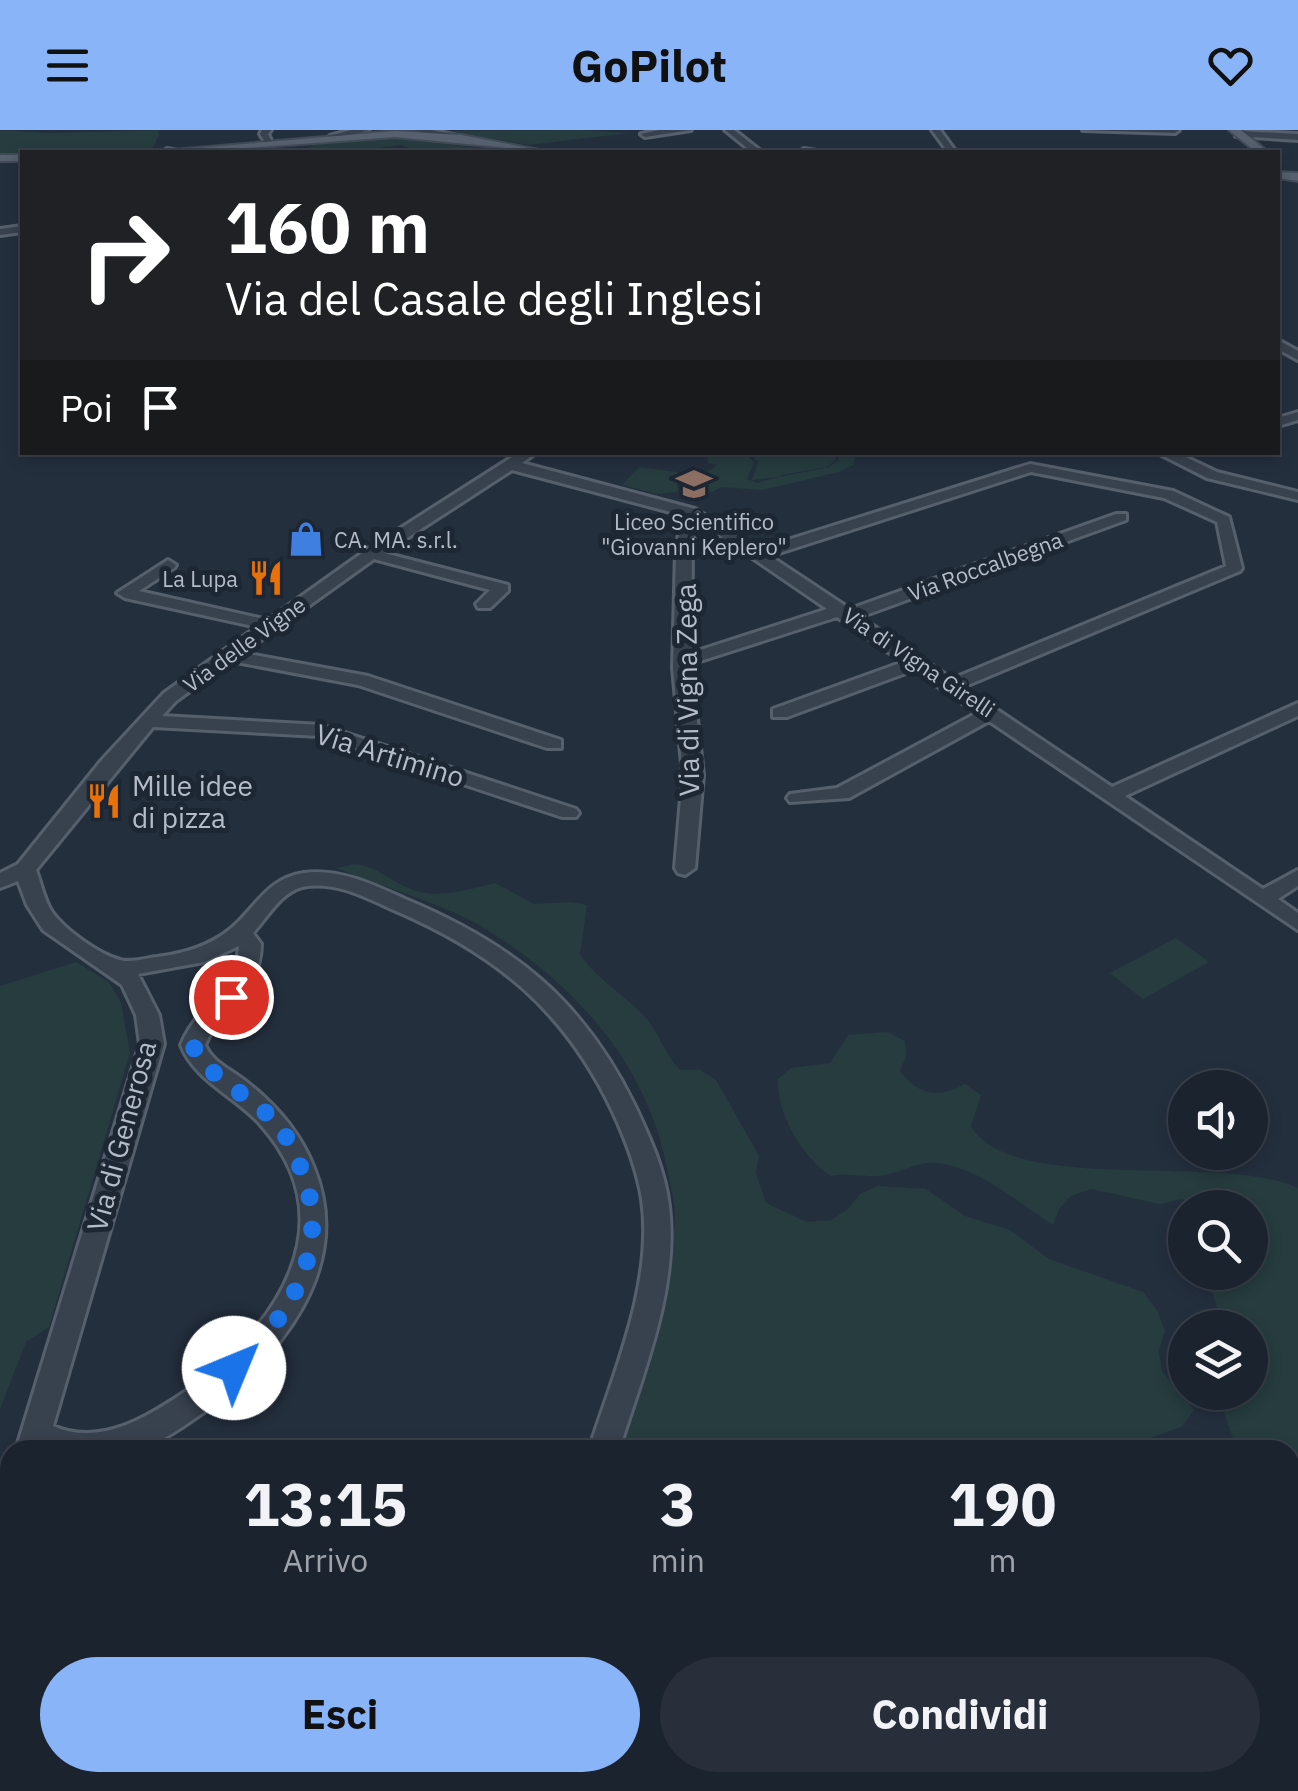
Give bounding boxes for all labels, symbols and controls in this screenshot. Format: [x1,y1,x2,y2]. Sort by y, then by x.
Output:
text: GoPilot [571,36,727,94]
icon: menu [40,38,95,93]
icon: heart [1203,38,1258,93]
text: 160 m [225,181,430,272]
icon: right [60,190,190,320]
text: Via del Casale degli Inglesi [225,269,764,327]
icon: arrive [133,380,188,435]
text: Poi [60,383,113,432]
school or university icon: Liceo Scientifico "Giovanni Keplero" [675,465,713,503]
place label: Liceo Scientifico "Giovanni Keplero" [601,507,787,561]
shop icon: CA. MA. s.r.l. [287,520,325,558]
place label: CA. MA. s.r.l. [334,525,458,554]
street label: Via Roccalbegna [904,525,1066,607]
restaurant icon: La Lupa [247,559,285,597]
place label: La Lupa [162,564,238,593]
street label: Via di Vigna Zega [667,583,707,797]
street label: Via delle Vigne [177,590,311,698]
street label: Via di Vigna Girelli [837,600,1001,724]
street label: Via Artimino [311,715,469,795]
place label: Mille idee di pizza [132,767,253,836]
restaurant icon: Mille idee di pizza [85,782,123,820]
pin [189,955,274,1040]
icon: arrive [204,970,259,1025]
street label: Via di Generosa [78,1037,164,1235]
map controls [1168,1070,1268,1410]
button: sound [1168,1070,1268,1170]
button: search [1168,1190,1268,1290]
button: layers [1168,1310,1268,1410]
position arrow [182,1316,286,1420]
text: 13:15 [244,1464,407,1543]
text: 3 [660,1464,696,1543]
text: 190 [948,1464,1056,1543]
text: Arrivo [283,1539,368,1581]
text: min [651,1539,705,1581]
text: m [989,1539,1016,1581]
button: Esci [40,1657,640,1772]
button: Condividi [660,1657,1260,1772]

